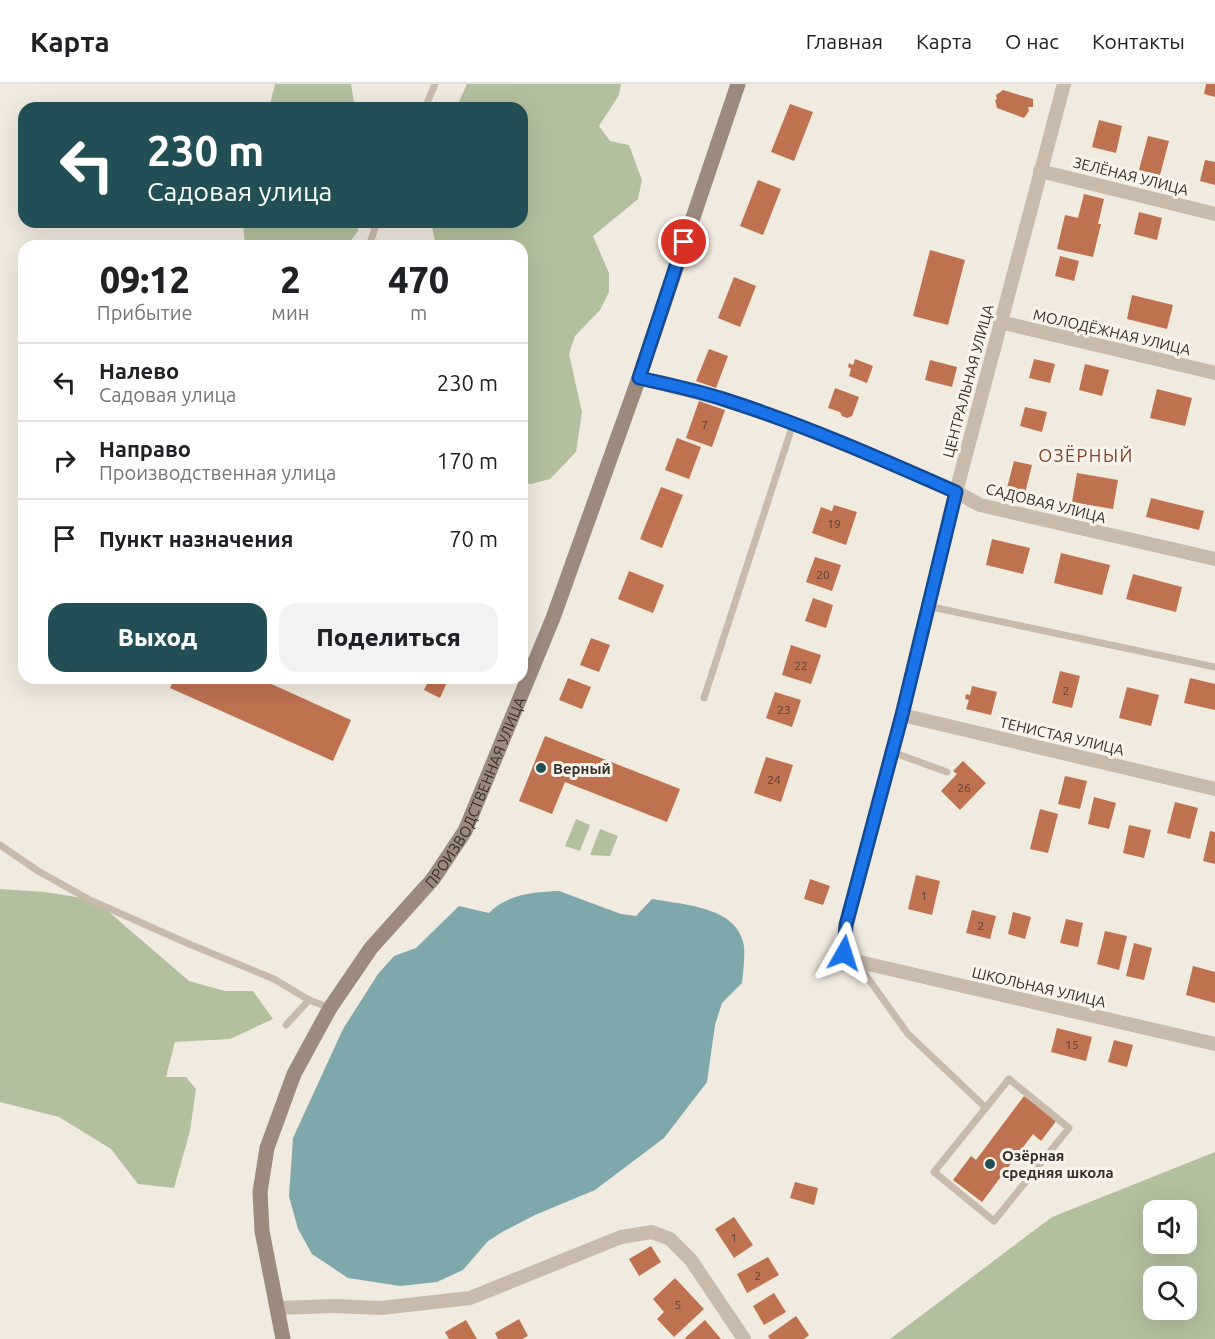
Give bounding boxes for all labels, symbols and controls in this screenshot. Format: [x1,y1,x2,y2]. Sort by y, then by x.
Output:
text: Карта [30,26,110,57]
text: Главная [806,29,883,53]
text: Карта [916,29,972,53]
text: О нас [1005,29,1059,53]
text: Контакты [1092,29,1185,53]
icon: left [48,126,126,204]
text: 230 m [147,127,264,174]
street label: ЗЕЛЁНАЯ УЛИЦА [1072,153,1191,199]
text: Садовая улица [147,176,332,206]
pin [658,216,709,267]
icon: arrive [667,225,700,258]
text: 09:12 [100,259,190,300]
text: 2 [280,259,301,300]
text: 470 [388,259,449,300]
text: Прибытие [97,301,193,324]
text: мин [271,301,309,324]
text: m [410,301,427,324]
street label: ЦЕНТРАЛЬНАЯ УЛИЦА [939,302,997,460]
street label: МОЛОДЁЖНАЯ УЛИЦА [1032,306,1193,358]
text: Налево [99,358,179,383]
icon: left [48,366,81,399]
text: 230 m [437,370,498,395]
text: Садовая улица [99,383,236,406]
house number: 7 [702,418,708,431]
text: Направо [99,436,191,461]
icon: right [48,444,81,477]
district label: ОЗЁРНЫЙ [1038,445,1134,465]
text: 170 m [437,448,498,473]
text: Производственная улица [99,461,336,484]
street label: САДОВАЯ УЛИЦА [984,480,1108,526]
house number: 19 [827,517,841,530]
icon: arrive [48,522,81,555]
text: Пункт назначения [99,526,293,551]
text: 70 m [449,526,498,551]
house number: 20 [816,568,830,581]
button: Выход [48,603,267,672]
button: Поделиться [279,603,498,672]
house number: 22 [794,659,808,672]
house number: 2 [1063,684,1069,697]
street label: ПРОИЗВОДСТВЕННАЯ УЛИЦА [421,694,528,891]
house number: 23 [777,703,791,716]
street label: ТЕНИСТАЯ УЛИЦА [998,713,1126,759]
place label: Верный [553,760,611,777]
marker: Верный [534,761,548,775]
house number: 24 [767,773,781,786]
house number: 26 [957,781,971,794]
house number: 1 [921,889,927,902]
house number: 2 [978,919,984,932]
position arrow [812,921,876,985]
street label: ШКОЛЬНАЯ УЛИЦА [970,963,1108,1011]
house number: 15 [1065,1038,1079,1051]
place label: Озёрная средняя школа [1002,1147,1114,1181]
marker: Озёрная средняя школа [983,1157,997,1171]
map controls [1143,1200,1197,1320]
button: sound [1143,1200,1197,1254]
house number: 1 [731,1231,737,1244]
button: search [1143,1266,1197,1320]
house number: 2 [755,1269,761,1282]
house number: 5 [675,1298,681,1311]

